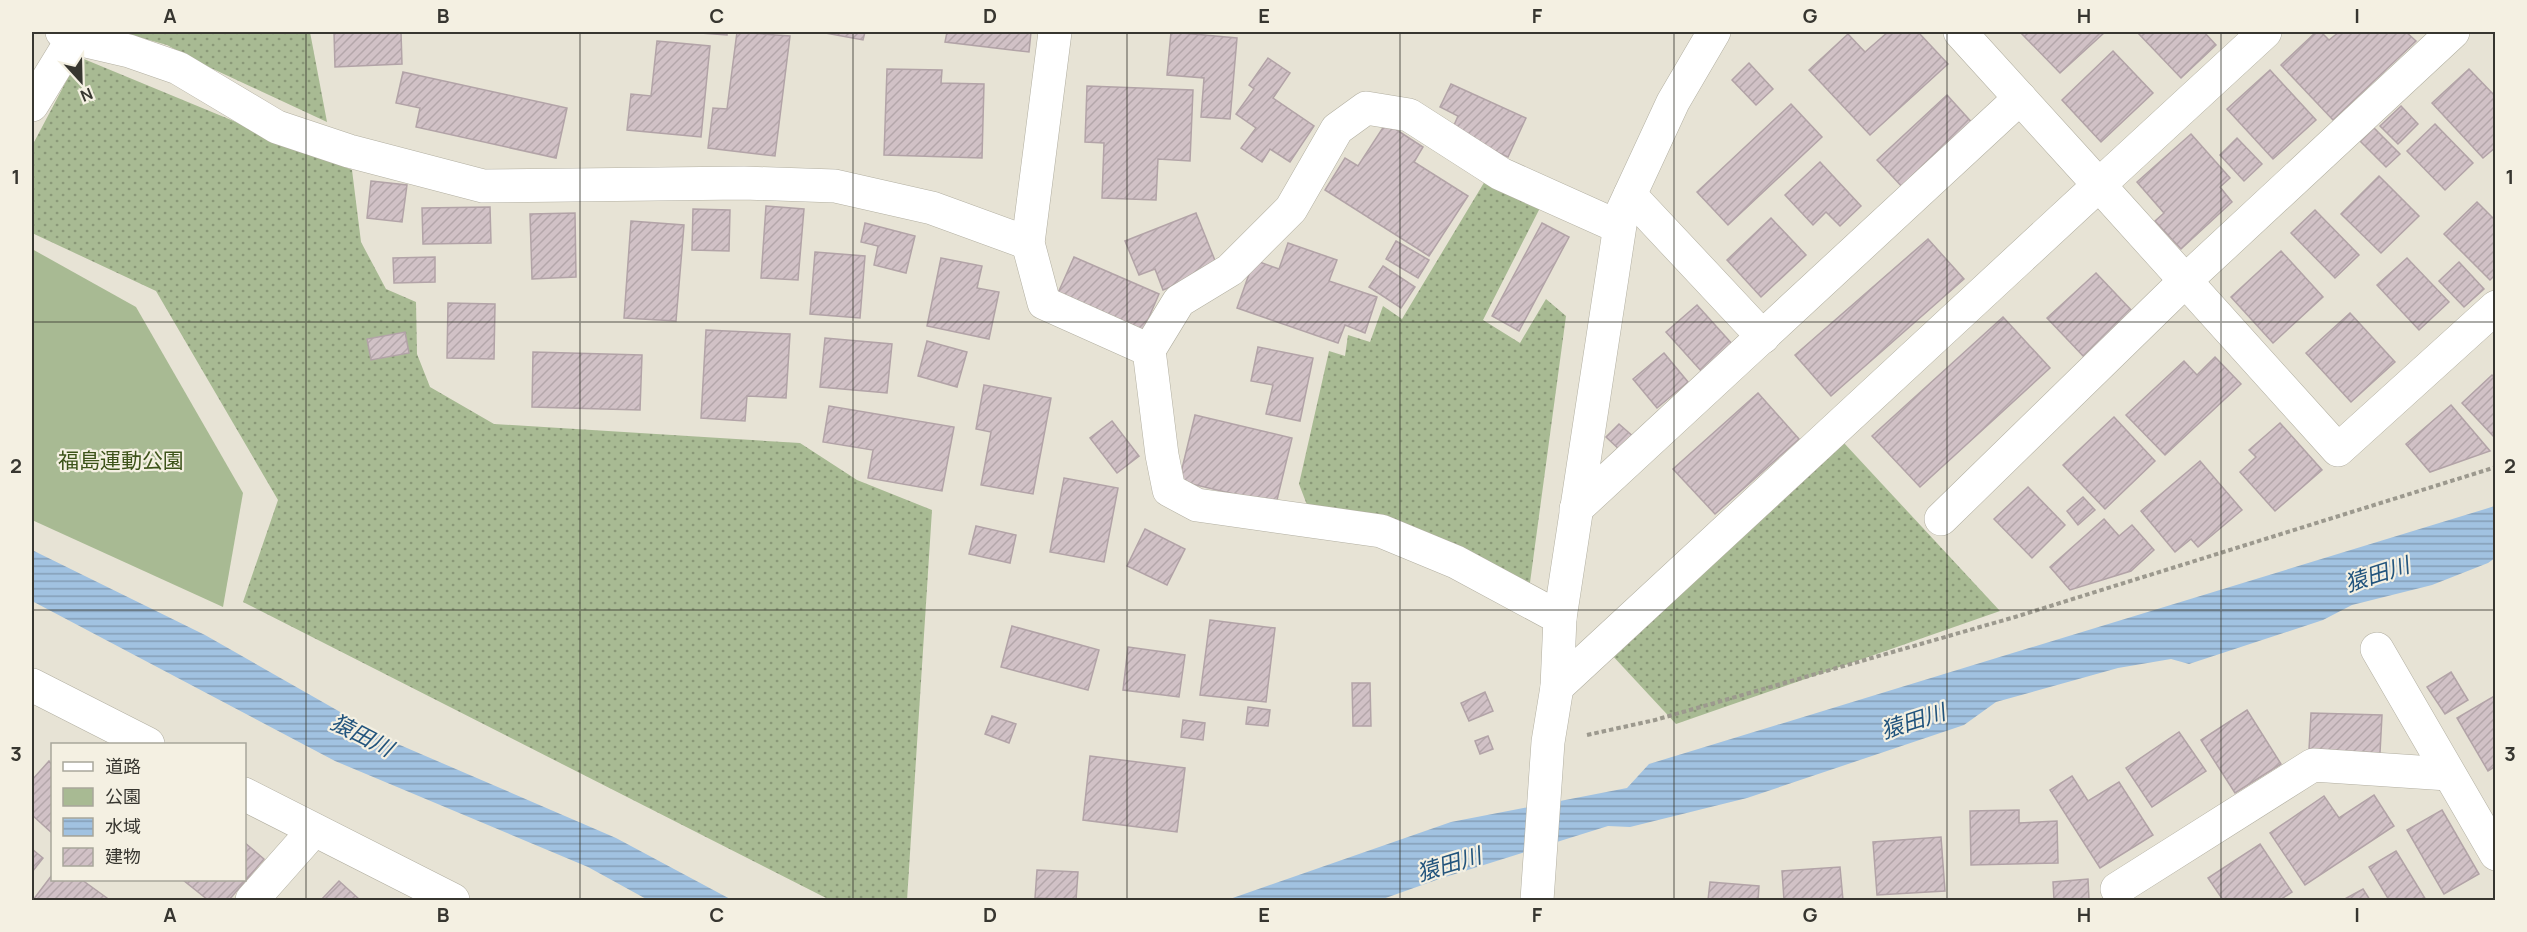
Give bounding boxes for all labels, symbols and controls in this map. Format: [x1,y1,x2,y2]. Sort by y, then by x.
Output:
text: A [163,2,177,29]
text: B [437,2,450,29]
text: C [710,2,724,29]
text: D [983,2,997,29]
text: E [1258,2,1270,29]
text: F [1532,2,1543,29]
text: G [1803,2,1818,29]
text: H [2077,2,2091,29]
text: I [2354,2,2360,29]
north arrow [51,51,111,111]
text: N [77,83,96,107]
text: 1 [12,163,20,190]
text: 1 [2506,163,2514,190]
park label: 福島運動公園 [58,446,184,474]
text: 2 [10,452,22,479]
text: 2 [2504,452,2516,479]
water label: 猿田川 [2341,549,2415,598]
water label: 猿田川 [1877,696,1951,745]
water label: 猿田川 [326,707,400,764]
text: 3 [10,740,22,767]
text: 3 [2504,740,2516,767]
legend [51,743,246,881]
text: 道路 [105,754,141,778]
text: 公園 [105,784,141,808]
text: 水域 [105,814,141,838]
water label: 猿田川 [1413,839,1487,888]
text: 建物 [105,844,141,868]
text: A [163,901,177,928]
text: B [437,901,450,928]
text: C [710,901,724,928]
text: D [983,901,997,928]
text: E [1258,901,1270,928]
text: F [1532,901,1543,928]
text: G [1803,901,1818,928]
text: H [2077,901,2091,928]
text: I [2354,901,2360,928]

